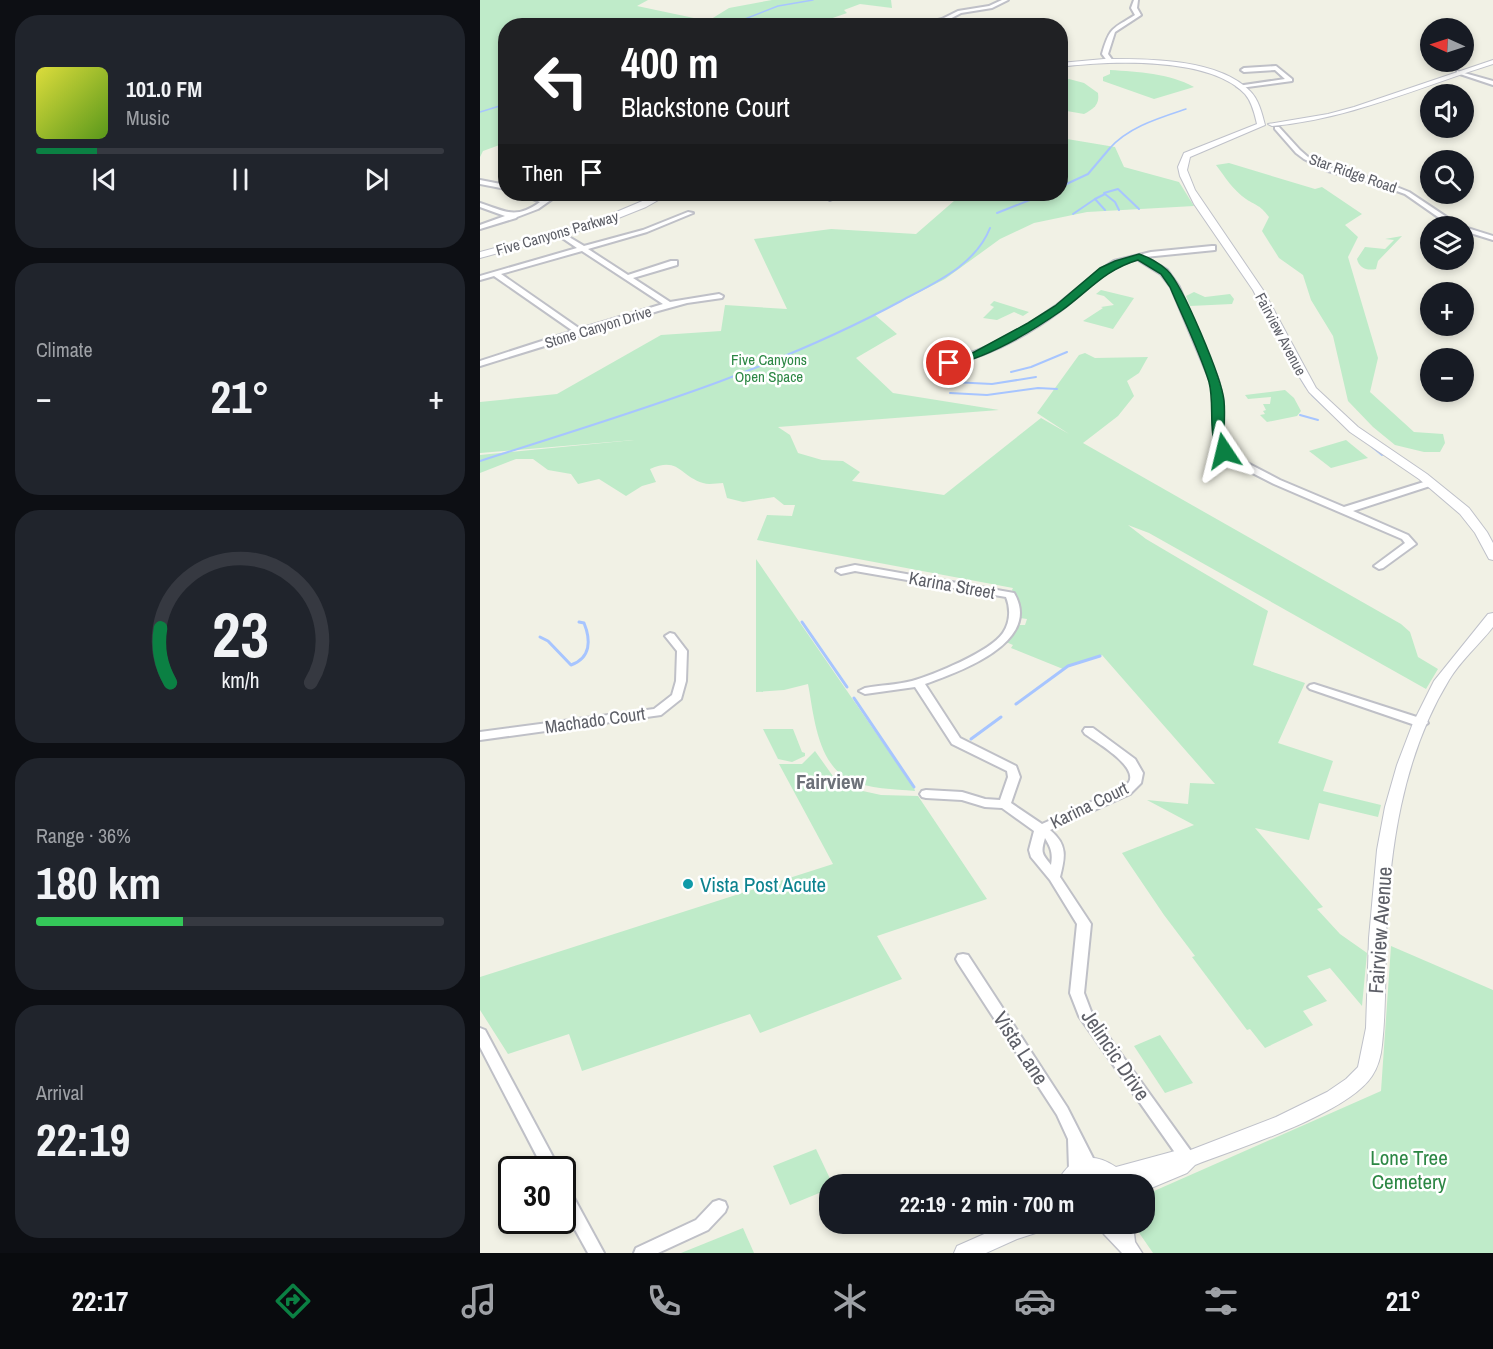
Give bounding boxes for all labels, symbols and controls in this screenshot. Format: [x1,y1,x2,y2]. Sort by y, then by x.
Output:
north arrow [1420,18,1474,72]
map controls [1420,18,1474,402]
text: 400 m [621,35,719,91]
icon: left [522,42,600,120]
text: 101.0 FM [126,74,202,104]
button: sound [1420,84,1474,138]
text: Blackstone Court [621,89,790,125]
text: Music [126,104,170,131]
street label: Star Ridge Road [1306,148,1400,198]
button: search [1420,150,1474,204]
icon: arrive [575,156,608,189]
text: Then [522,158,563,188]
icon: previous [88,163,121,196]
icon: pause [224,163,257,196]
icon: next [360,163,393,196]
street label: Five Canyons Parkway [493,205,621,261]
button: layers [1420,216,1474,270]
button: + [1420,282,1474,336]
street label: Fairview Avenue [1250,289,1312,379]
street label: Stone Canyon Drive [542,301,654,353]
text: Climate [36,336,93,363]
pin [923,337,974,388]
icon: arrive [932,346,965,379]
button: − [1420,348,1474,402]
park label: Five Canyons Open Space [731,349,807,387]
text: 21° [210,366,270,427]
text: − [36,375,52,419]
text: + [428,375,444,419]
position arrow [1192,419,1256,483]
street label: Karina Street [907,565,997,605]
text: 23 [212,593,268,677]
text: km/h [221,667,259,696]
street label: Machado Court [543,701,647,739]
district label: Fairview [796,767,865,796]
street label: Karina Court [1046,775,1132,835]
text: Range · 36% [36,822,131,849]
text: 180 km [36,852,161,913]
street label: Fairview Avenue [1361,866,1399,994]
place label: Vista Post Acute [700,870,826,899]
marker: Vista Post Acute [681,877,695,891]
street label: Jelincic Drive [1075,1004,1157,1106]
street label: Vista Lane [986,1006,1056,1090]
text: Arrival [36,1079,83,1106]
text: 22:19 [36,1109,130,1170]
park label: Lone Tree Cemetery [1370,1143,1448,1196]
speed limit sign: 30 [498,1156,576,1234]
text: 22:19 · 2 min · 700 m [900,1189,1074,1219]
icon: directions [272,1280,314,1322]
icon: music [458,1280,500,1322]
icon: phone [643,1280,685,1322]
icon: climate [829,1280,871,1322]
icon: car [1014,1280,1056,1322]
icon: filters [1200,1280,1242,1322]
text: 22:17 [72,1283,128,1319]
text: 21° [1386,1283,1421,1319]

